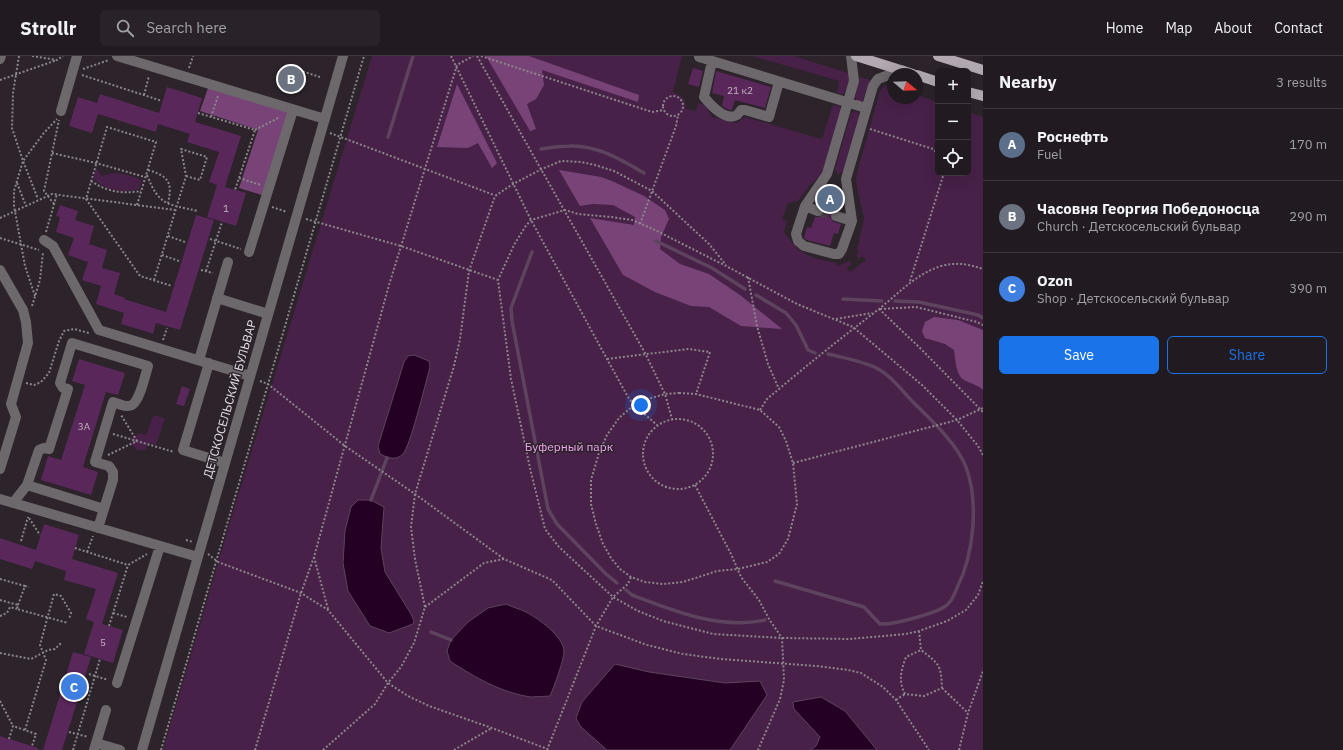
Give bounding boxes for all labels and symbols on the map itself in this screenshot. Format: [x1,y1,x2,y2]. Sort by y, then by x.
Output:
pin: B [278,64,304,94]
north arrow [887,68,923,104]
house number: 21 к2 [727,84,753,97]
pin: A [817,184,843,214]
house number: 1 [223,202,229,215]
street label: ДЕТСКОСЕЛЬСКИЙ БУЛЬВАР [200,318,259,480]
your location [631,395,651,415]
house number: 3А [78,420,91,433]
park label: Буферный парк [525,439,614,454]
house number: 5 [100,636,106,649]
pin: C [61,672,87,702]

